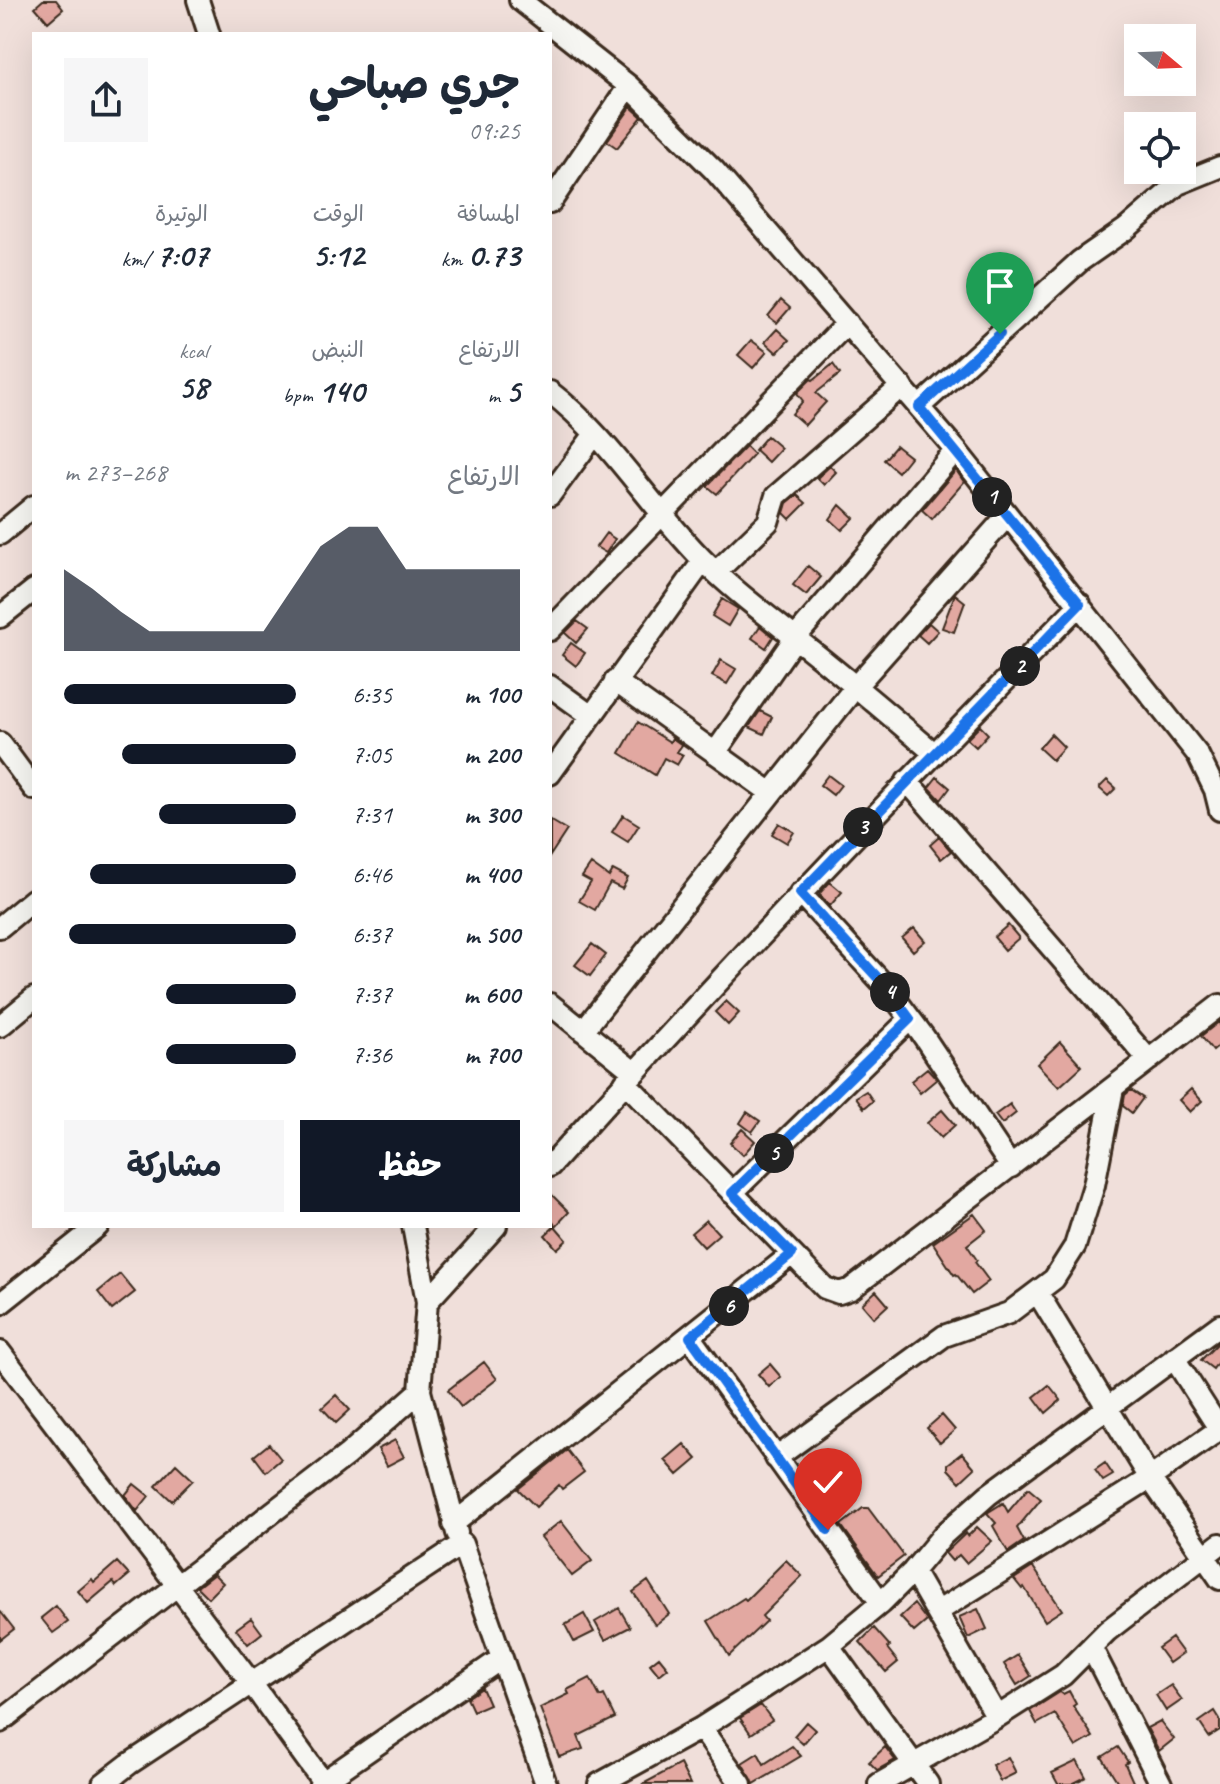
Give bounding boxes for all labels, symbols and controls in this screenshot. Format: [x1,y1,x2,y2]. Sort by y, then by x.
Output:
north arrow [1124,24,1196,96]
map controls [1124,24,1196,184]
text: جري صباحي [308,56,520,111]
button: share [64,58,148,142]
button: locate [1124,112,1196,184]
text: 09:25 [468,114,520,147]
text: الوتيرة [155,200,208,228]
text: الوقت [313,200,364,228]
text: المسافة [457,200,520,228]
text: 7:07 [156,233,208,276]
text: 5:12 [312,233,364,276]
text: 0.73 [468,233,520,276]
text: /km [122,245,156,273]
text: km [441,245,468,273]
pin [966,252,1034,334]
icon: arrive [978,264,1022,308]
text: النبض [311,336,364,364]
text: الارتفاع [458,336,520,364]
text: kcal [179,337,208,365]
text: 58 [178,365,208,408]
text: 140 [318,369,364,412]
text: 5 [505,369,520,412]
text: bpm [283,381,318,409]
text: m [488,381,505,409]
text: 268–273 m [64,456,167,489]
text: الارتفاع [447,460,520,493]
pin: 1 [972,477,1012,517]
text: 1 [987,483,997,511]
pin: 2 [1000,646,1040,686]
text: 2 [1015,652,1025,680]
text: 6:35 [352,678,392,711]
text: 100 m [464,678,520,711]
text: 7:05 [352,738,392,771]
text: 200 m [464,738,520,771]
text: 7:31 [352,798,392,831]
text: 300 m [464,798,520,831]
pin: 3 [843,807,883,847]
text: 3 [858,813,868,841]
text: 6:46 [352,858,392,891]
text: 400 m [464,858,520,891]
text: 6:37 [352,918,392,951]
text: 500 m [464,918,520,951]
pin: 4 [870,972,910,1012]
text: 7:37 [352,978,392,1011]
text: 600 m [463,978,520,1011]
text: 4 [885,978,895,1006]
text: 7:36 [352,1038,392,1071]
text: 700 m [464,1038,520,1071]
button: مشاركة [64,1120,284,1212]
button: حفظ [300,1120,520,1212]
pin: 5 [754,1133,794,1173]
text: 5 [769,1139,779,1167]
pin: 6 [709,1286,749,1326]
text: 6 [724,1292,734,1320]
pin [794,1448,862,1530]
icon: check [806,1460,850,1504]

